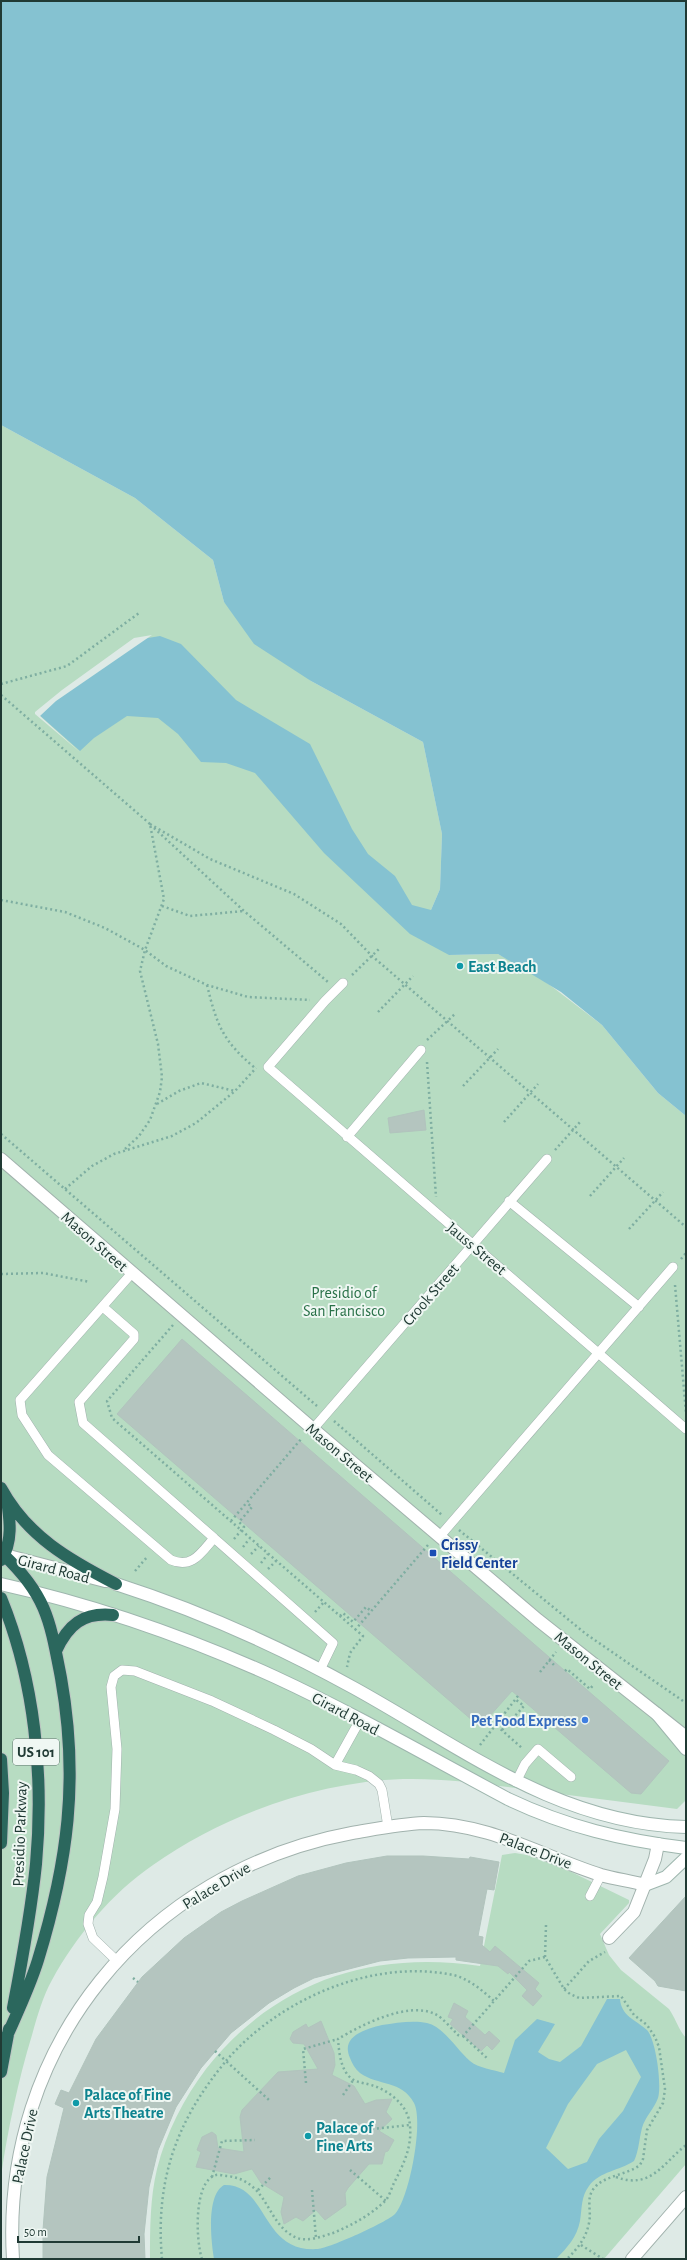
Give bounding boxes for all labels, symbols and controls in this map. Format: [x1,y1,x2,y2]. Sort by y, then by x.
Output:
place label: East Beach [468,959,537,975]
marker: East Beach [455,961,465,971]
street label: Mason Street [58,1209,131,1275]
street label: Jauss Street [444,1219,509,1278]
street label: Crook Street [400,1261,462,1329]
park label: Presidio of San Francisco [303,1285,385,1319]
street label: Mason Street [303,1420,376,1485]
place label: Crissy Field Center [441,1537,518,1571]
marker: Crissy Field Center [428,1548,438,1558]
street label: Girard Road [16,1552,91,1586]
street label: Mason Street [551,1629,625,1693]
street label: Girard Road [309,1690,382,1738]
place label: Pet Food Express [471,1713,577,1729]
marker: Pet Food Express [580,1715,590,1725]
road number: US 101 [13,1739,59,1765]
street label: Presidio Parkway [10,1781,31,1887]
street label: Palace Drive [497,1830,574,1872]
street label: Palace Drive [180,1859,253,1912]
place label: Palace of Fine Arts Theatre [84,2087,171,2121]
marker: Palace of Fine Arts Theatre [71,2098,81,2108]
street label: Palace Drive [9,2107,41,2185]
place label: Palace of Fine Arts [316,2120,375,2154]
marker: Palace of Fine Arts [303,2131,313,2141]
scale bar [18,2218,139,2244]
text: 50 m [24,2226,47,2238]

